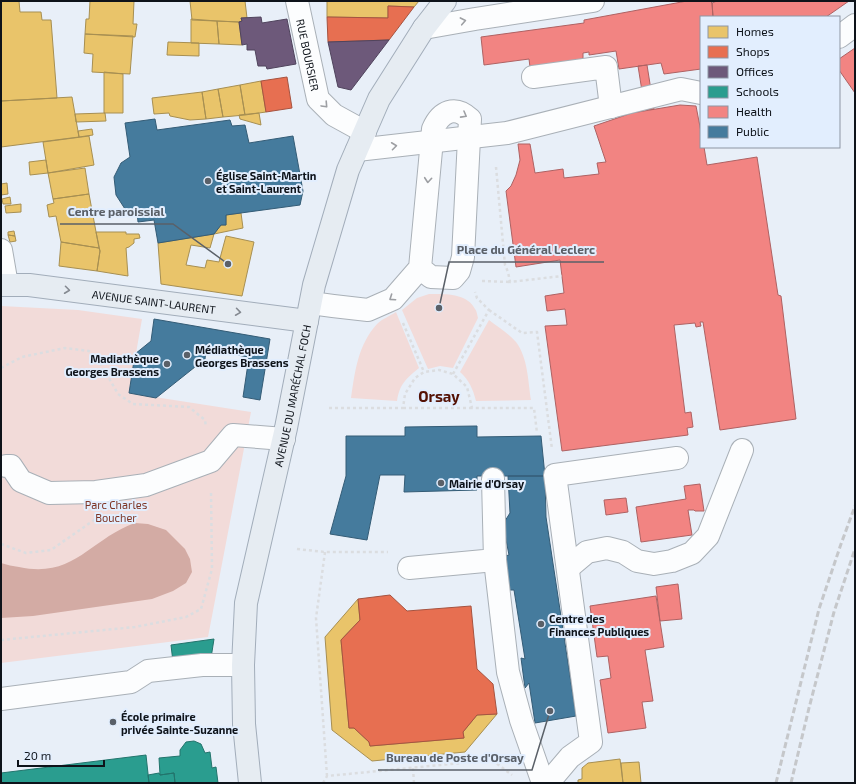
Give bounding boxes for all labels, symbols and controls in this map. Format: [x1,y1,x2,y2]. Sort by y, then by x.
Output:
legend [700,16,840,148]
one-way arrow [460,17,466,26]
street label: RUE BOURSIER [295,18,323,92]
text: Homes [736,24,774,38]
text: Shops [736,44,770,58]
text: Offices [736,64,773,78]
text: Schools [736,84,779,98]
one-way arrow [320,100,327,108]
text: Health [736,104,772,118]
one-way arrow [460,110,467,118]
text: Public [736,124,769,138]
one-way arrow [391,142,397,151]
place label: Église Saint-Martin et Saint-Laurent [216,168,316,195]
marker: Église Saint-Martin et Saint-Laurent [203,176,213,186]
one-way arrow [424,177,433,183]
callout: Centre paroissial [60,200,173,224]
text: Centre paroissial [68,204,164,218]
callout: Place du Général Leclerc [449,238,604,262]
text: Place du Général Leclerc [457,242,595,256]
one-way arrow [64,285,70,294]
street label: AVENUE SAINT-LAURENT [91,287,217,316]
one-way arrow [389,294,396,301]
one-way arrow [235,307,241,316]
street label: AVENUE DU MARÉCHAL FOCH [271,323,313,468]
place label: Médiathèque Georges Brassens [195,343,289,369]
marker: Médiathèque Georges Brassens [182,350,192,360]
place label: Madiathèque Georges Brassens [65,352,159,378]
marker: Madiathèque Georges Brassens [162,359,172,369]
district label: Orsay [418,387,460,406]
place label: Mairie d'Orsay [449,477,525,491]
marker: Mairie d'Orsay [436,478,446,488]
park label: Parc Charles Boucher [85,498,148,524]
place label: Centre des Finances Publiques [549,612,649,638]
marker: Centre des Finances Publiques [536,619,546,629]
place label: École primaire privée Sainte-Suzanne [121,709,238,736]
marker: École primaire privée Sainte-Suzanne [108,717,118,727]
scale bar [18,742,104,768]
callout: Bureau de Poste d'Orsay [378,746,532,770]
text: 20 m [24,748,51,762]
text: Bureau de Poste d'Orsay [386,750,524,765]

